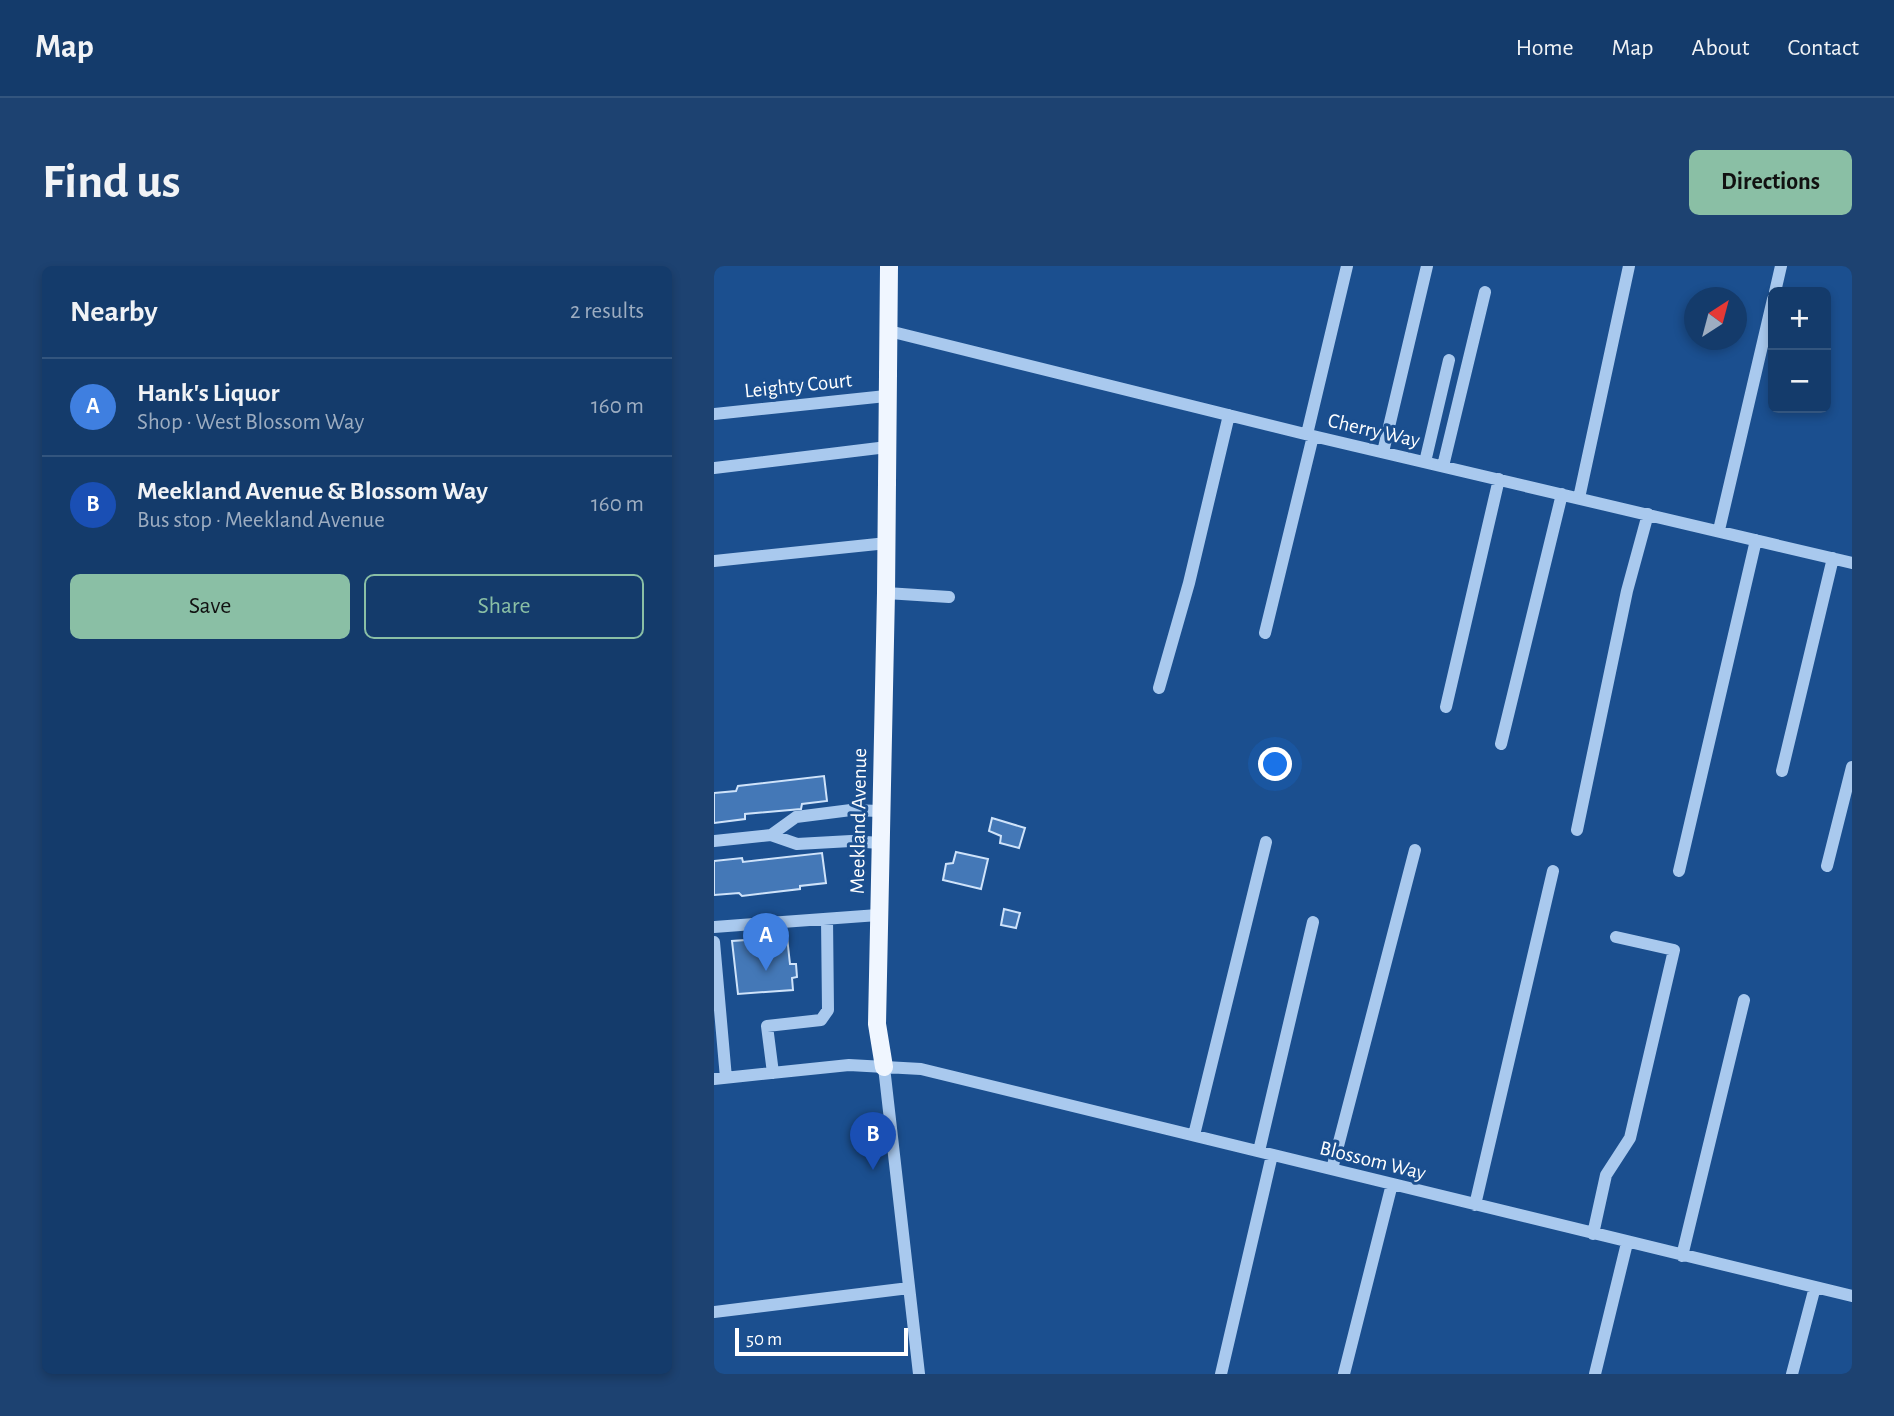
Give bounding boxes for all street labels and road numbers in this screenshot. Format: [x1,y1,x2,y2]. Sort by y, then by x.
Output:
street label: Leighty Court [743,369,853,402]
street label: Cherry Way [1326,410,1422,451]
street label: Meekland Avenue [847,748,870,894]
street label: Blossom Way [1318,1137,1428,1184]

